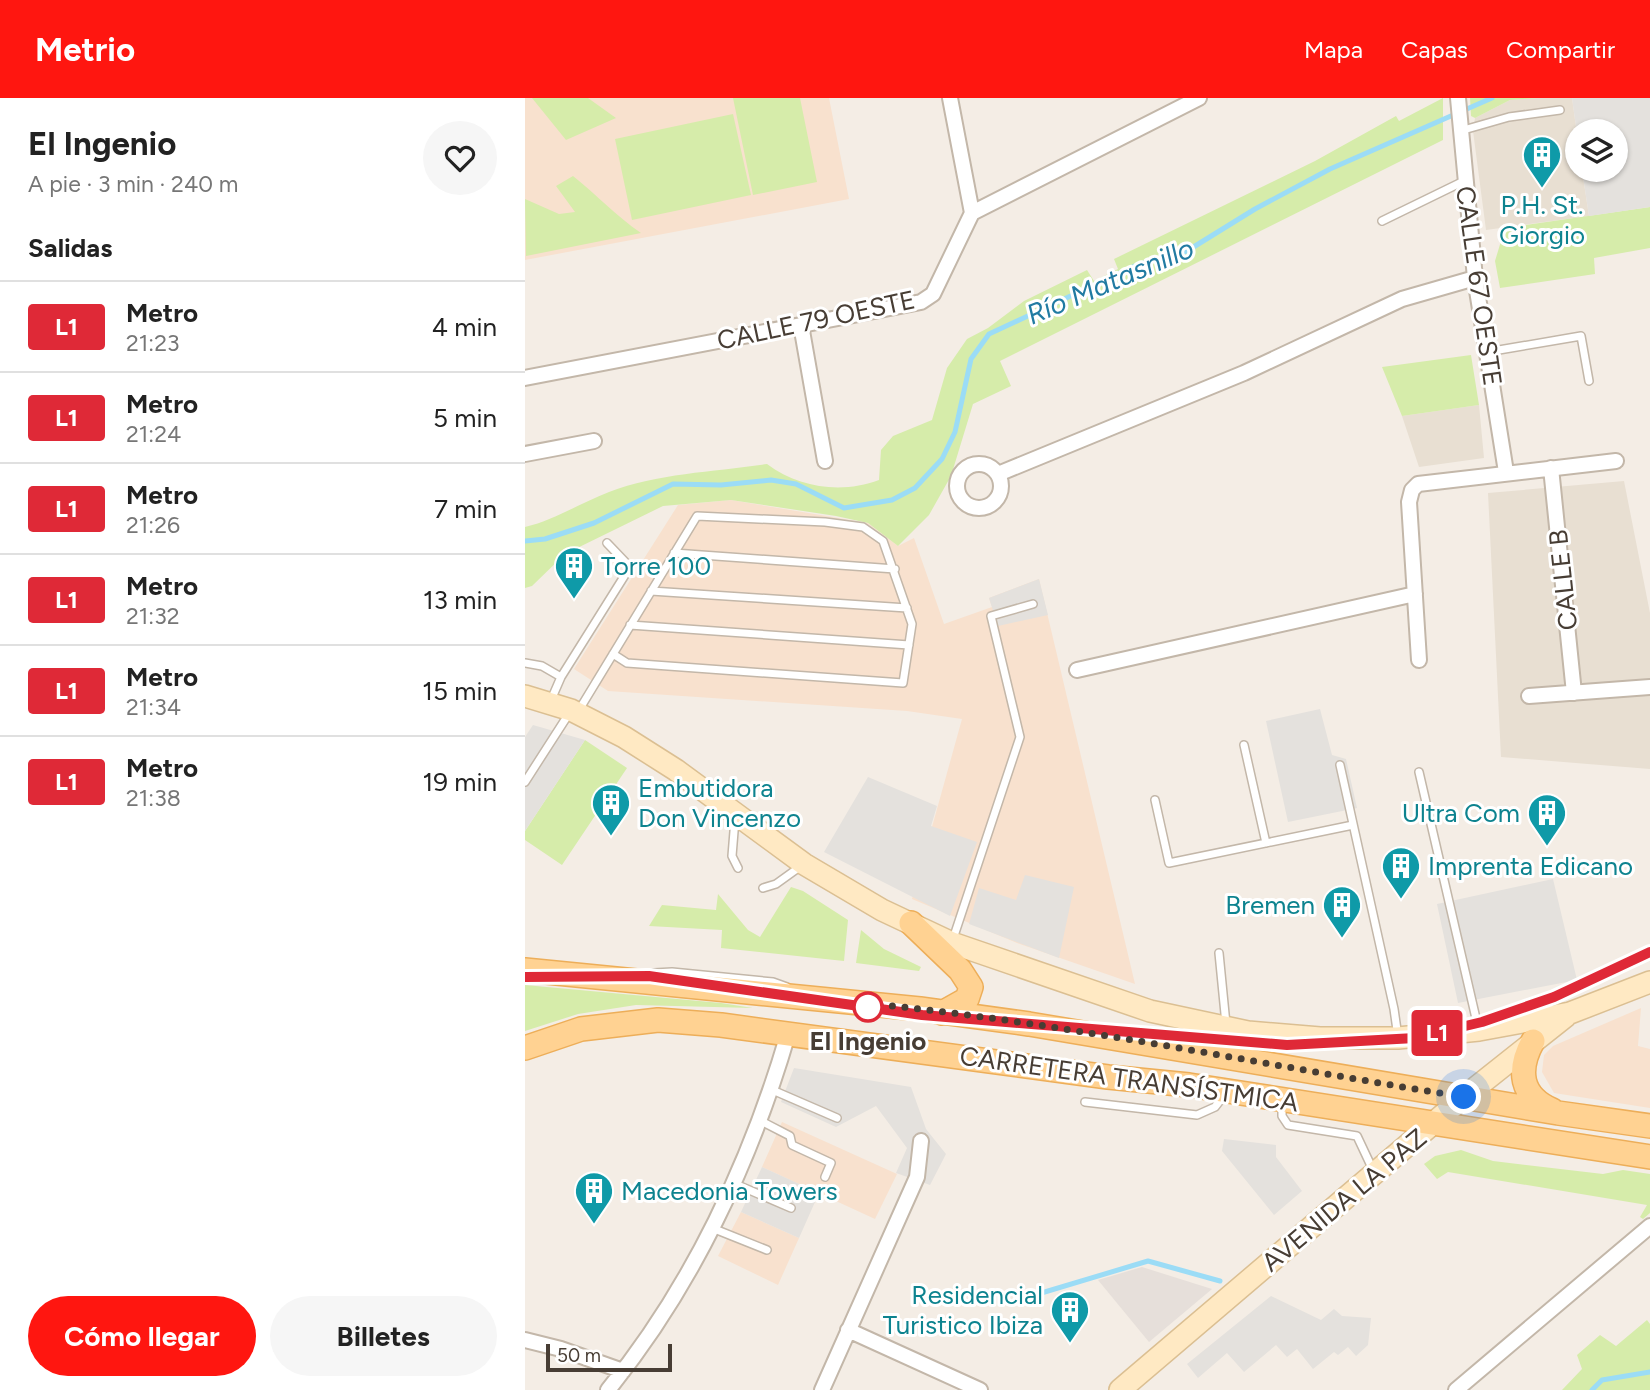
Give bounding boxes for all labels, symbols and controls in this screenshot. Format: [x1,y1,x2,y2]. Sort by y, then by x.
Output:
text: Metrio [35,30,135,69]
text: Mapa [1304,35,1363,64]
text: Capas [1401,35,1468,64]
text: Compartir [1506,35,1615,64]
map controls [1565,119,1628,182]
button: layers [1565,119,1628,182]
button: heart [423,121,497,195]
text: El Ingenio [28,124,176,163]
building icon: P.H. St. Giorgio [1521,134,1563,189]
text: A pie · 3 min · 240 m [28,170,238,198]
street label: CALLE 67 OESTE [1449,184,1509,388]
place label: P.H. St. Giorgio [1499,189,1585,251]
water label: Río Matasnillo [1021,230,1199,332]
text: Salidas [28,232,112,264]
street label: CALLE 79 OESTE [714,283,918,357]
text: Metro [126,297,198,329]
text: 4 min [432,311,497,343]
text: L1 [55,312,78,341]
text: 21:23 [126,329,180,357]
text: Metro [126,388,198,420]
text: 5 min [433,402,497,434]
text: L1 [55,403,78,432]
text: 21:24 [126,420,181,448]
text: Metro [126,479,198,511]
text: 7 min [434,493,497,525]
text: L1 [55,494,78,523]
text: 21:26 [126,511,180,539]
street label: CALLE B [1542,528,1584,632]
building icon: Torre 100 [553,545,595,600]
place label: Torre 100 [601,550,711,582]
text: Metro [126,570,198,602]
text: 13 min [423,584,497,616]
text: L1 [55,585,78,614]
text: 21:32 [126,602,180,630]
text: Metro [126,661,198,693]
text: 15 min [422,675,497,707]
text: L1 [55,676,78,705]
text: 21:34 [126,693,181,721]
text: Metro [126,752,198,784]
text: 19 min [422,766,497,798]
text: L1 [55,767,78,796]
place label: Embutidora Don Vincenzo [638,772,801,834]
building icon: Embutidora Don Vincenzo [590,782,632,837]
text: 21:38 [126,784,181,812]
building icon: Ultra Com [1526,792,1568,847]
place label: Ultra Com [1402,797,1520,829]
building icon: Imprenta Edicano [1380,845,1422,900]
place label: Imprenta Edicano [1428,850,1633,882]
building icon: Bremen [1321,884,1363,939]
place label: Bremen [1225,889,1315,921]
marker: El Ingenio [853,992,883,1022]
line badge: L1 [1405,1010,1469,1056]
text: L1 [1425,1018,1449,1047]
place label: El Ingenio [810,1025,926,1057]
street label: CARRETERA TRANSÍSTMICA [958,1039,1301,1119]
your location [1446,1079,1481,1114]
street label: AVENIDA LA PAZ [1255,1122,1433,1278]
building icon: Macedonia Towers [573,1170,615,1225]
place label: Macedonia Towers [621,1175,838,1207]
place label: Residencial Turistico Ibiza [883,1279,1043,1341]
building icon: Residencial Turistico Ibiza [1049,1289,1091,1344]
button: Cómo llegar [28,1296,256,1376]
button: Billetes [270,1296,497,1376]
scale bar [546,1341,672,1373]
text: 50 m [557,1344,601,1367]

